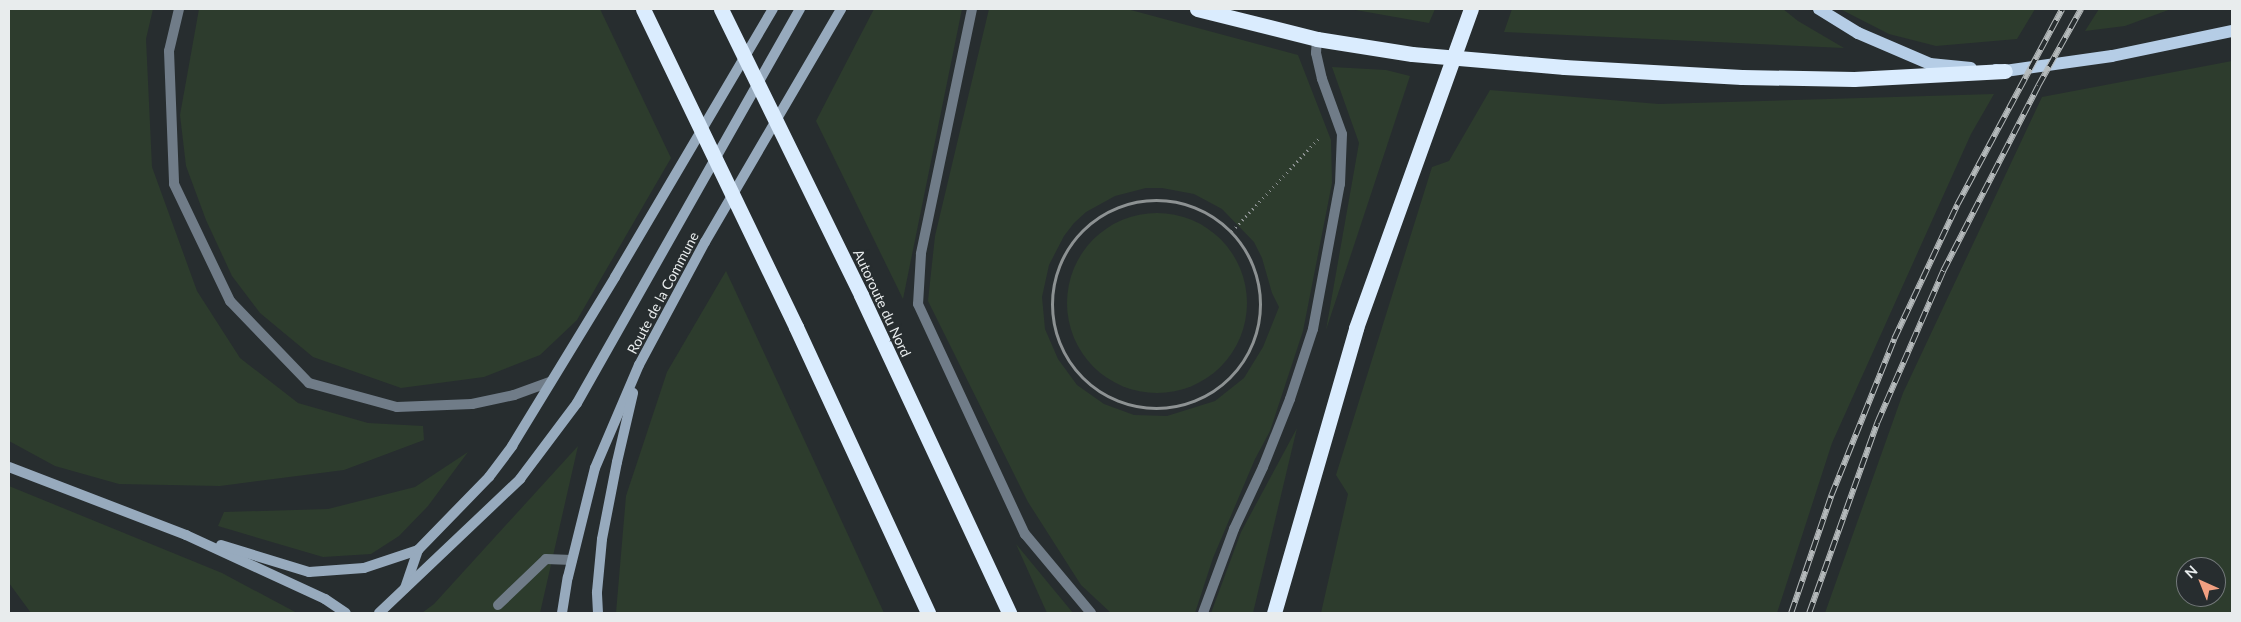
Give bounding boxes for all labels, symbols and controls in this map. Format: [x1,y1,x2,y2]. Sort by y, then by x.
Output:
street label: Route de la Commune [624,229,702,357]
street label: Autoroute du Nord [850,247,914,359]
north arrow [2176,557,2226,607]
text: N [2181,562,2201,581]

